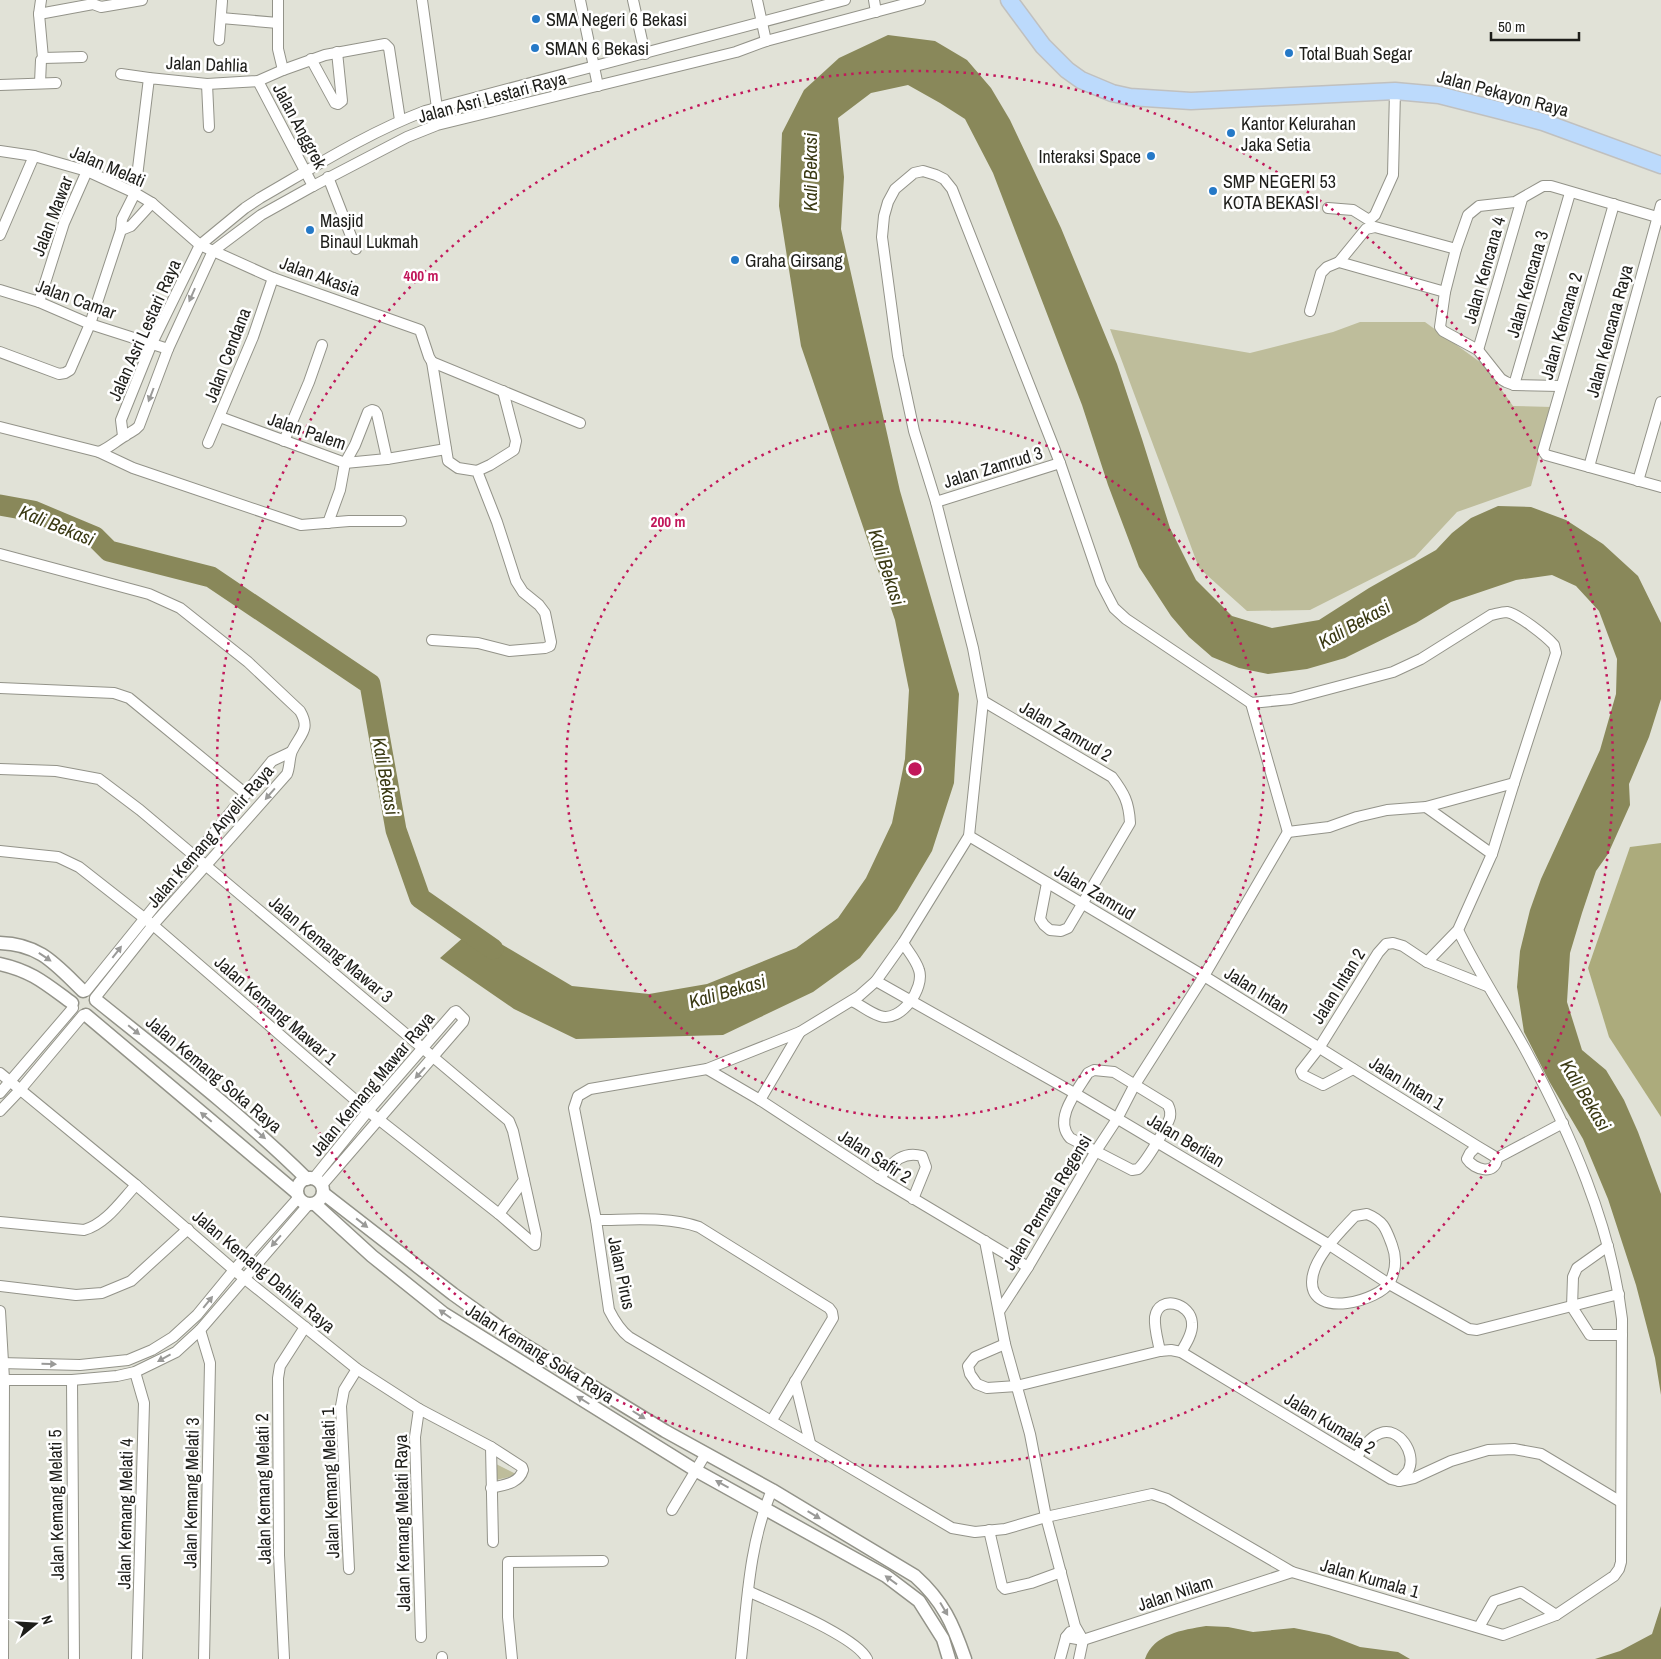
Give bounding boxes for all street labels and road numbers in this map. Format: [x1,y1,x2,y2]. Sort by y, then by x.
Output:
street label: Jalan Dahlia [166,50,248,78]
street label: Jalan Pekayon Raya [1434,63,1572,123]
street label: Jalan Asri Lestari Raya [415,65,569,129]
street label: Jalan Anggrek [267,79,333,174]
street label: Jalan Melati [66,139,150,193]
street label: Jalan Mawar [25,172,79,260]
street label: Jalan Kencana 4 [1457,214,1511,326]
street label: Jalan Kencana 3 [1500,228,1554,340]
street label: Jalan Akasia [276,250,364,302]
street label: Jalan Asri Lestari Raya [102,255,186,405]
street label: Jalan Kencana Raya [1579,262,1639,400]
street label: Jalan Kencana 2 [1534,270,1588,382]
street label: Jalan Camar [32,273,120,325]
street label: Jalan Cendana [198,304,256,406]
street label: Jalan Palem [265,406,349,456]
street label: Jalan Zamrud 3 [940,440,1046,494]
street label: Jalan Zamrud 2 [1015,695,1117,767]
street label: Jalan Kemang Anyelir Raya [141,759,279,913]
street label: Jalan Zamrud [1050,858,1140,926]
street label: Jalan Kemang Mawar 3 [264,890,398,1008]
street label: Jalan Intan 2 [1305,944,1371,1028]
street label: Jalan Kemang Mawar 1 [209,950,343,1071]
street label: Jalan Intan [1220,960,1294,1020]
street label: Jalan Kemang Mawar Raya [304,1007,440,1161]
street label: Jalan Kemang Soka Raya [141,1010,287,1138]
street label: Jalan Intan 1 [1365,1050,1450,1116]
street label: Jalan Berlian [1143,1107,1229,1173]
street label: Jalan Safir 2 [833,1123,917,1189]
street label: Jalan Permata Regensi [997,1129,1097,1275]
street label: Jalan Kemang Dahlia Raya [187,1204,341,1338]
street label: Jalan Pirus [602,1234,642,1312]
street label: Jalan Kemang Soka Raya [461,1297,619,1409]
street label: Jalan Kumala 2 [1280,1386,1380,1460]
street label: Jalan Kemang Melati 1 [315,1406,345,1559]
street label: Jalan Kemang Melati 2 [249,1413,277,1565]
street label: Jalan Kemang Melati 3 [177,1417,205,1569]
street label: Jalan Kemang Melati 5 [42,1429,70,1581]
street label: Jalan Kemang Melati Raya [388,1434,416,1612]
street label: Jalan Kemang Melati 4 [111,1438,139,1590]
street label: Jalan Kumala 1 [1318,1552,1423,1604]
street label: Jalan Nilam [1134,1569,1216,1617]

